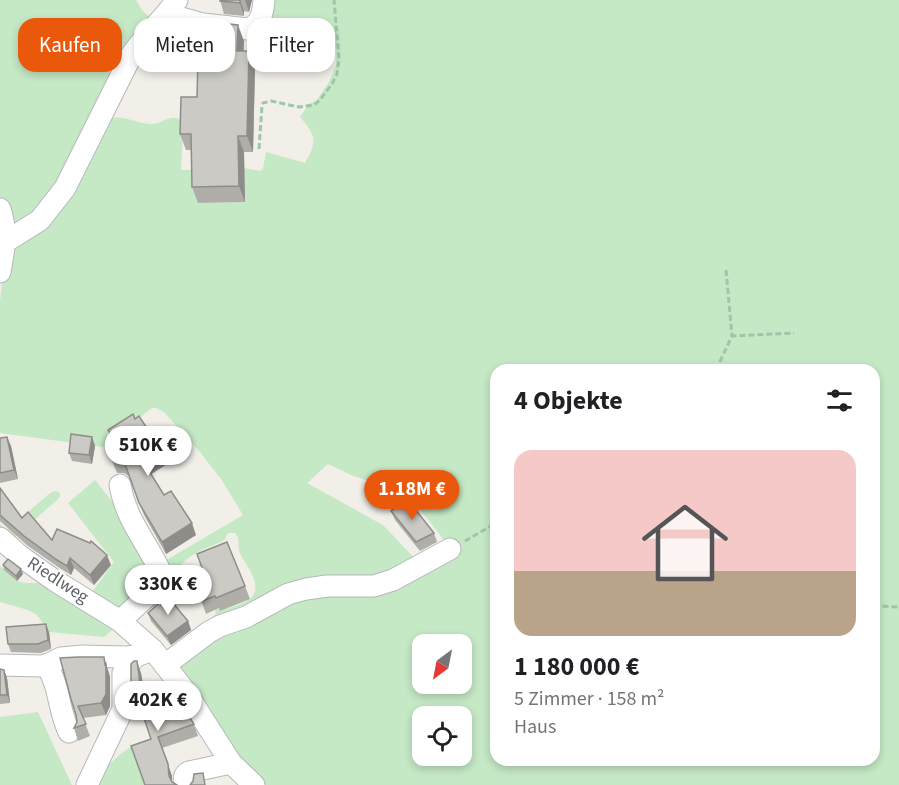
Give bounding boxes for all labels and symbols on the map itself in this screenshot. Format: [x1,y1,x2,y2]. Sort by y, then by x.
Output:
pin: 510K € [99,426,197,477]
pin: 1.18M € [357,470,467,521]
street label: Riedlweg [22,551,94,609]
pin: 330K € [119,565,217,616]
north arrow [412,634,472,694]
pin: 402K € [109,681,207,732]

